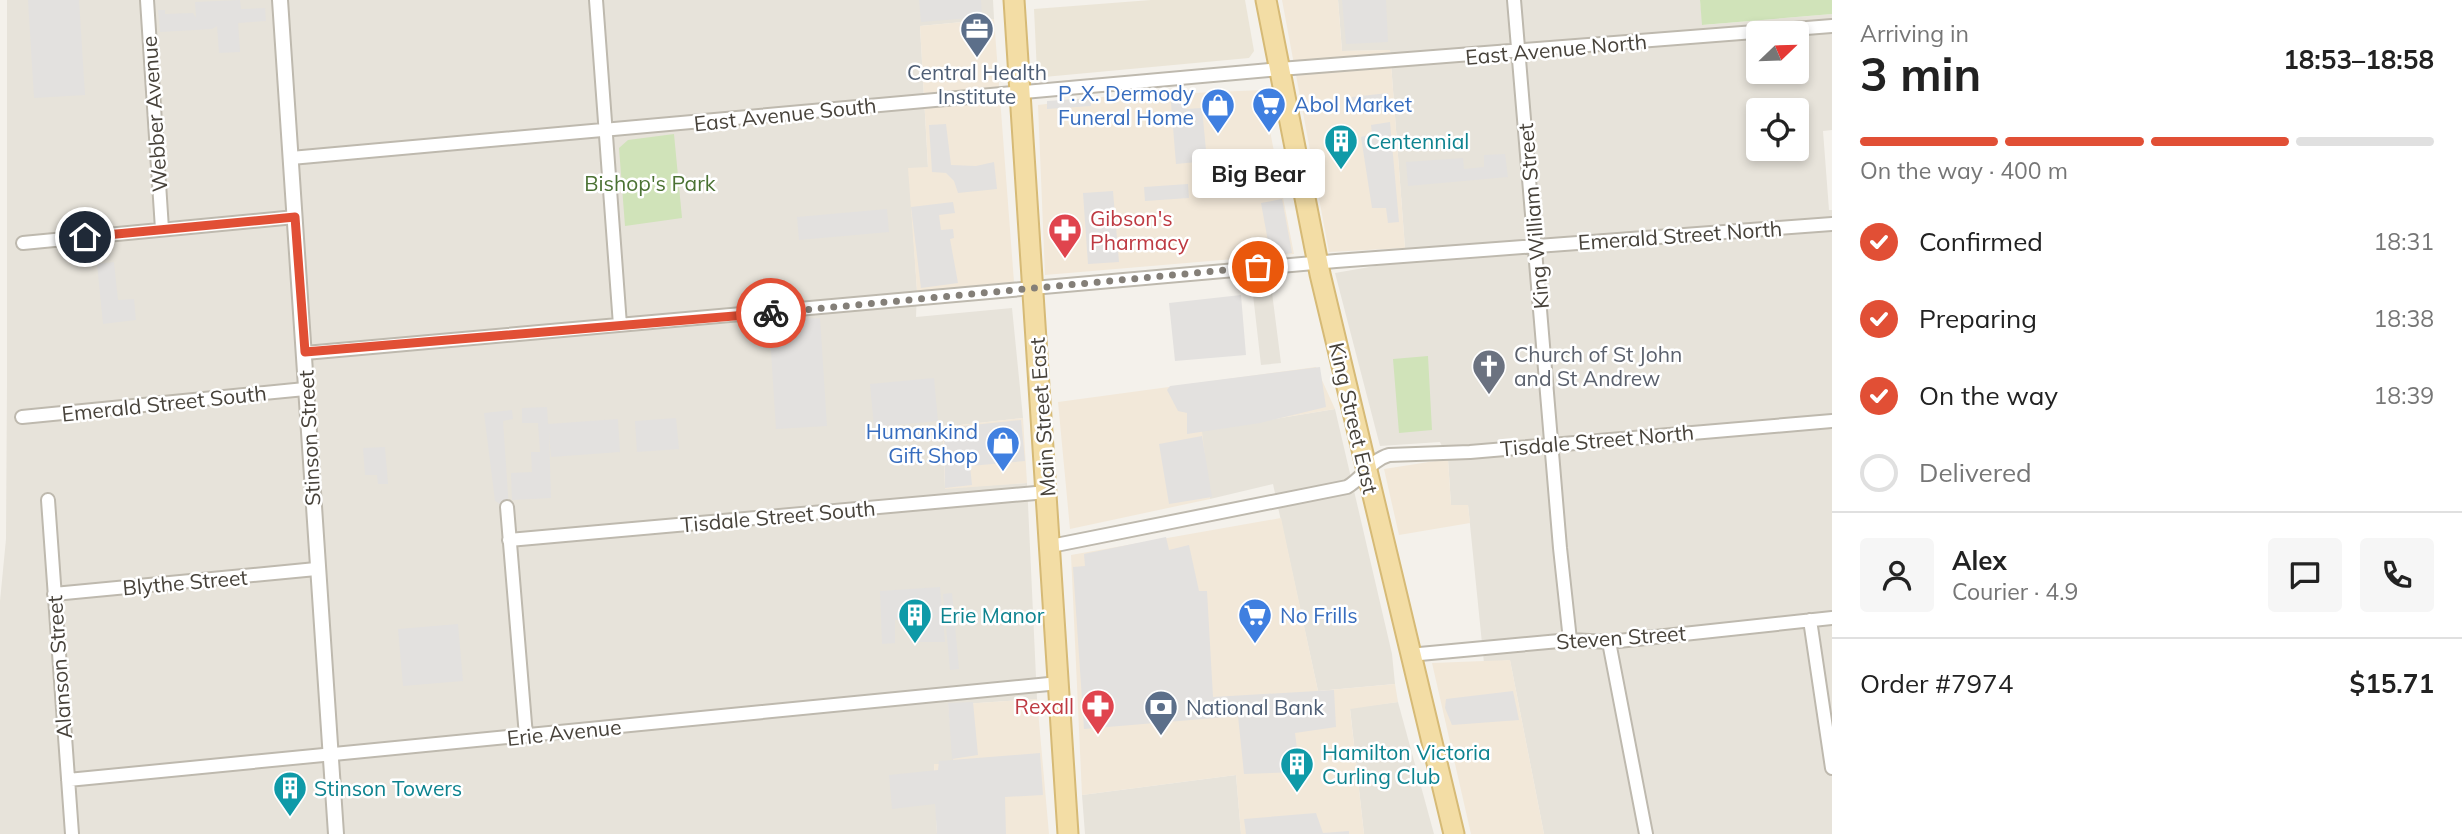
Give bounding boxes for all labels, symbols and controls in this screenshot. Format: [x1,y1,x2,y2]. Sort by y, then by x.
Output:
office icon: Central Health Institute [958,10,996,59]
text: Arriving in [1860,19,1969,48]
north arrow [1746,21,1810,84]
map controls [1746,21,1809,161]
street label: East Avenue North [1464,28,1648,70]
street label: Webber Avenue [136,35,172,193]
text: 18:53–18:58 [2283,43,2434,76]
text: 3 min [1860,45,1981,103]
place label: Central Health Institute [907,59,1047,109]
place label: P. X. Dermody Funeral Home [1058,80,1194,130]
supermarket icon: Abol Market [1250,85,1288,134]
shop icon: P. X. Dermody Funeral Home [1199,86,1237,135]
street label: East Avenue South [692,91,878,137]
place label: Abol Market [1294,91,1412,117]
button: locate [1746,98,1809,161]
building icon: Centennial [1322,122,1360,171]
street label: King William Street [1512,122,1554,310]
place label: Centennial [1366,128,1469,154]
callout: Big Bear [1192,148,1324,197]
text: On the way · 400 m [1860,156,2068,185]
text: Big Bear [1211,159,1306,188]
park label: Bishop's Park [584,170,716,196]
place label: Gibson's Pharmacy [1090,205,1189,255]
pin [55,207,115,267]
pharmacy icon: Gibson's Pharmacy [1046,211,1084,260]
street label: Emerald Street North [1577,215,1783,255]
icon: home [66,218,104,256]
icon: check [1860,223,1898,261]
text: Confirmed [1919,225,2043,258]
text: 18:31 [2374,227,2434,256]
pin [1228,237,1288,297]
icon: bag [1239,248,1277,286]
courier [736,278,806,348]
icon: bike [752,294,790,332]
icon: check [1860,300,1898,338]
text: Preparing [1919,302,2037,335]
text: 18:38 [2374,304,2434,333]
street label: Main Street East [1023,337,1061,497]
street label: King Street East [1324,340,1384,496]
place label: Church of St John and St Andrew [1514,341,1682,391]
church icon: Church of St John and St Andrew [1470,347,1508,396]
street label: Stinson Street [292,369,326,507]
icon: check [1860,377,1898,415]
street label: Emerald Street South [60,379,268,427]
text: On the way [1919,379,2058,412]
text: 18:39 [2374,381,2434,410]
place label: Humankind Gift Shop [866,418,978,468]
street label: Tisdale Street North [1499,419,1695,461]
shop icon: Humankind Gift Shop [984,424,1022,473]
text: Delivered [1919,456,2032,489]
street label: Tisdale Street South [679,495,877,537]
button: person [1860,538,1934,612]
button: chat [2268,538,2342,612]
button: phone [2360,538,2434,612]
text: Alex [1952,544,2007,577]
street label: Blythe Street [121,564,249,600]
text: Courier · 4.9 [1952,577,2078,606]
street label: Alanson Street [41,594,77,740]
building icon: Erie Manor [896,596,934,645]
supermarket icon: No Frills [1236,596,1274,645]
place label: Erie Manor [940,602,1045,628]
place label: No Frills [1280,602,1358,628]
street label: Steven Street [1555,620,1687,654]
text: Order #7974 [1860,667,2013,700]
text: $15.71 [2350,667,2434,700]
pharmacy icon: Rexall [1079,687,1117,736]
bank icon: National Bank [1142,688,1180,737]
place label: Rexall [1015,693,1074,719]
place label: National Bank [1186,694,1324,720]
street label: Erie Avenue [505,713,623,751]
place label: Hamilton Victoria Curling Club [1322,739,1491,789]
building icon: Hamilton Victoria Curling Club [1278,745,1316,794]
building icon: Stinson Towers [271,769,309,818]
place label: Stinson Towers [314,775,462,801]

